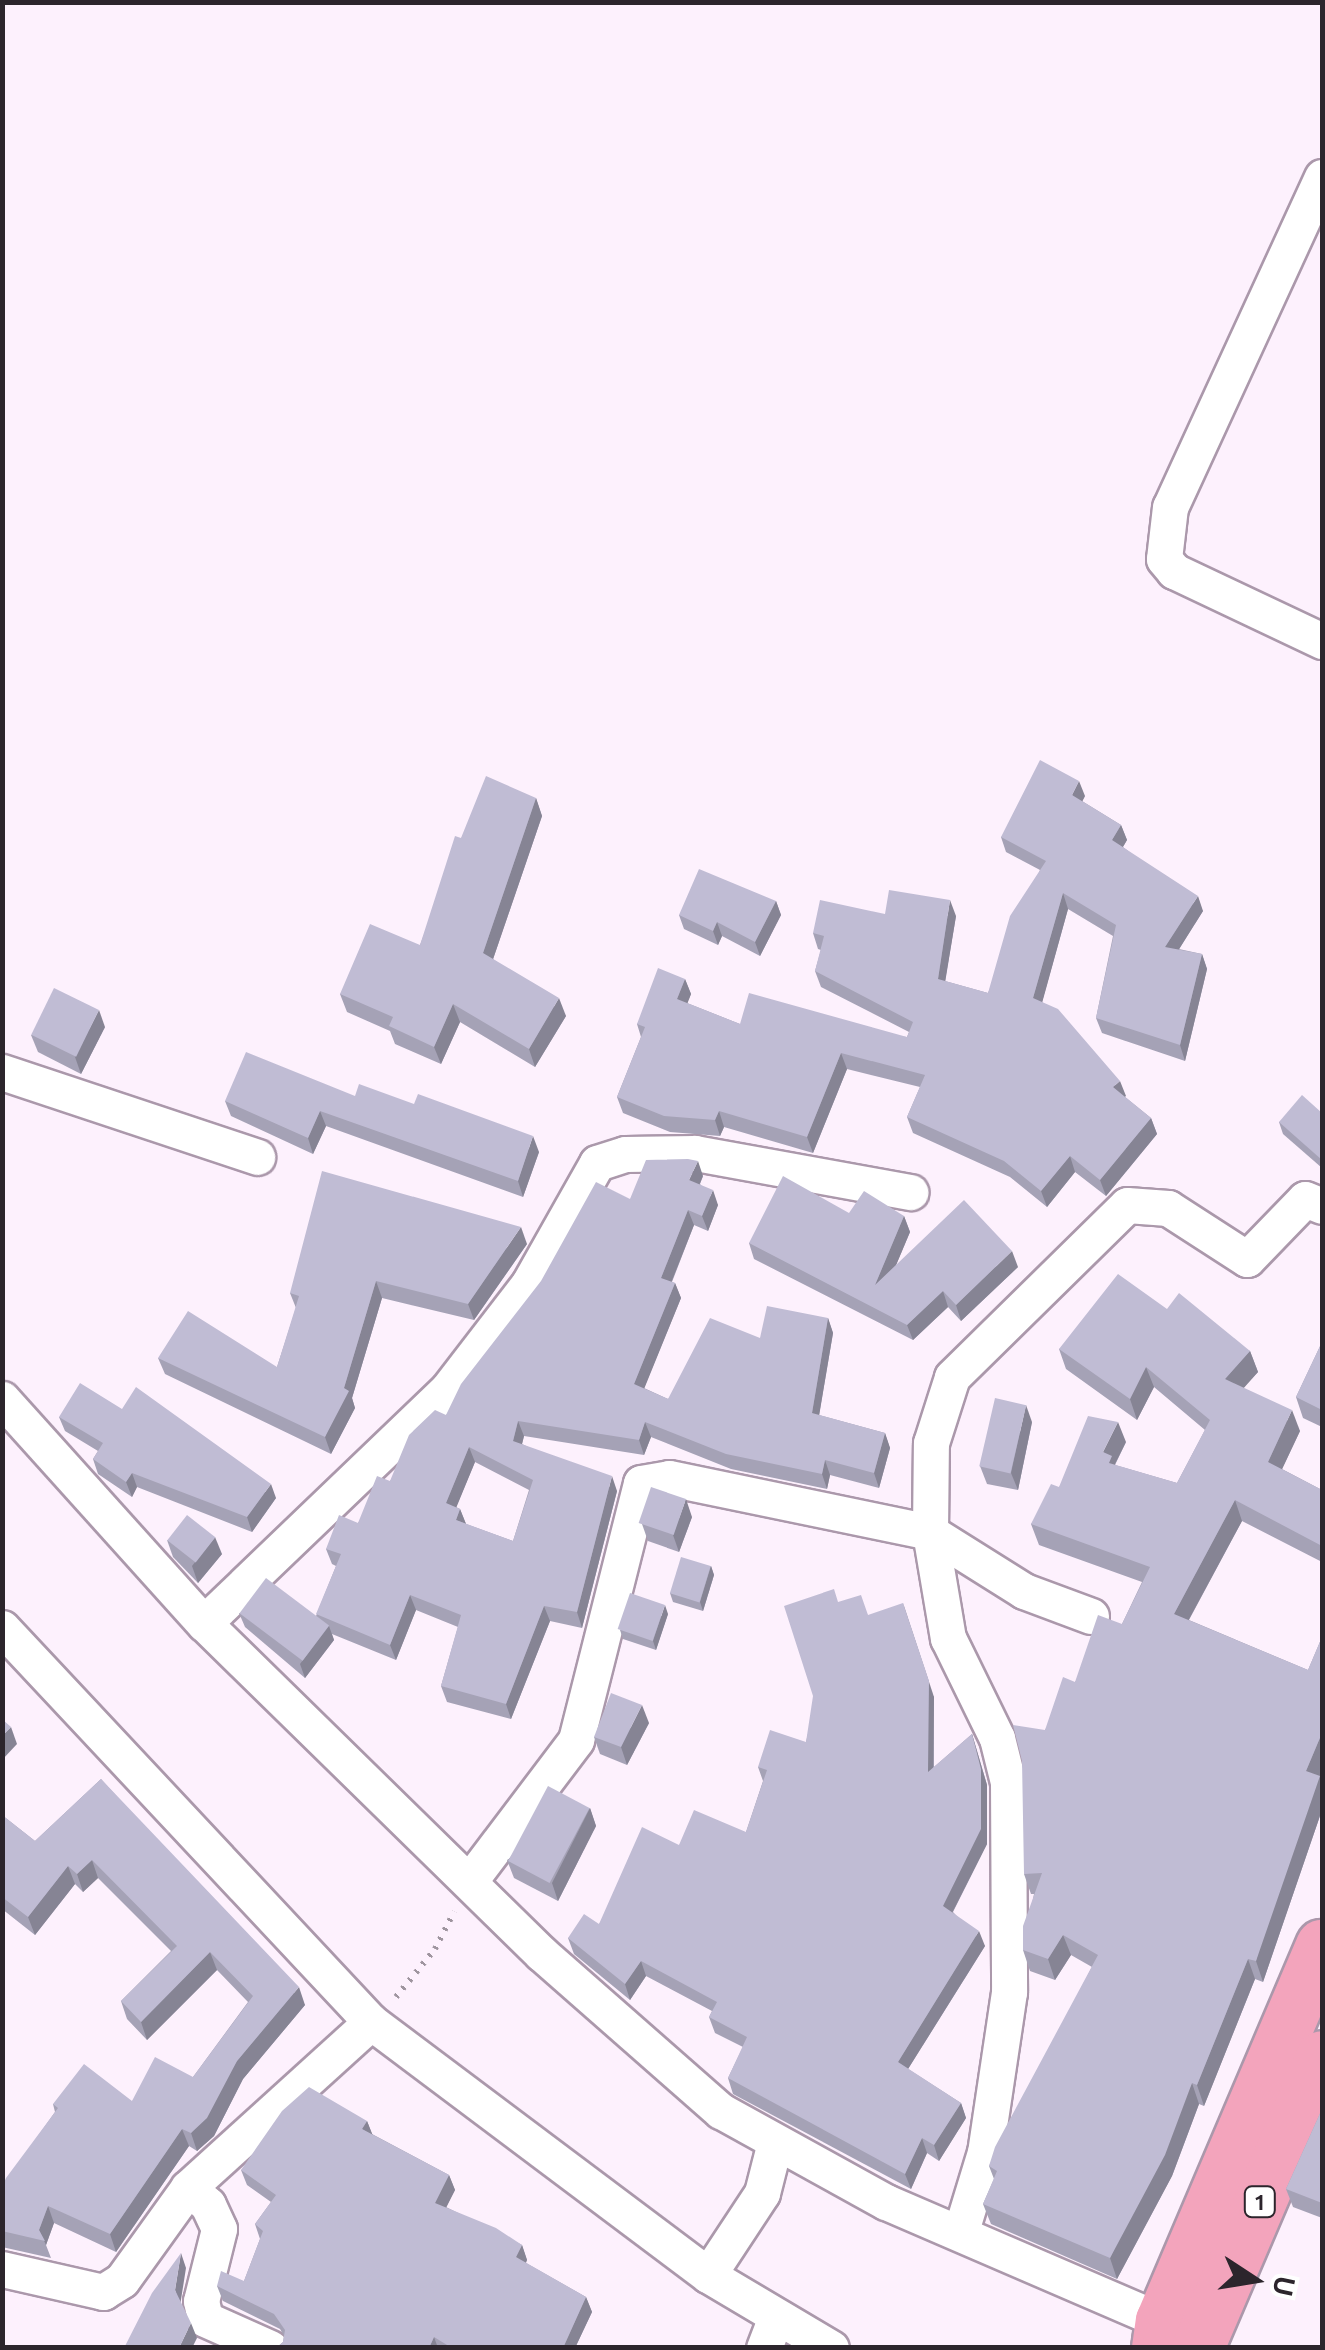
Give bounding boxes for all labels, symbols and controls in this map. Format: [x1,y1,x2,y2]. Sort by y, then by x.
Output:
road number: 1 [1242,2185,1278,2219]
north arrow [1205,2230,1305,2330]
text: U [1268,2274,1302,2299]

